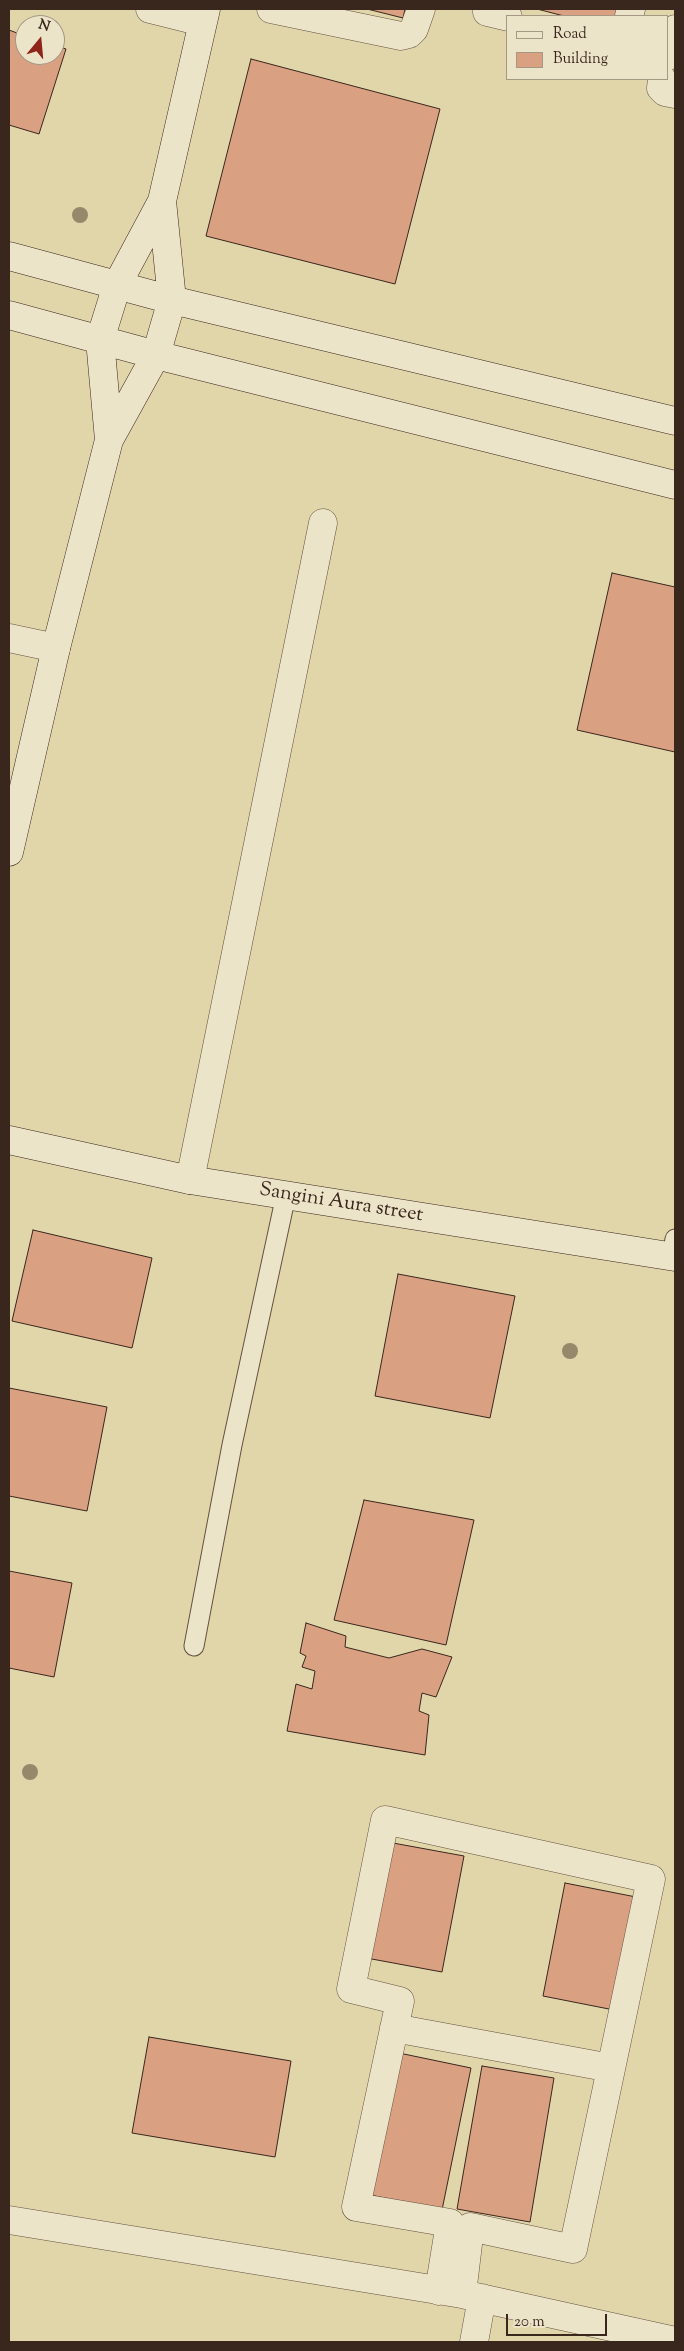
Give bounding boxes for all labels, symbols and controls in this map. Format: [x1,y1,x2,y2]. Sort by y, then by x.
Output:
north arrow [15,15,65,65]
text: N [36,15,52,38]
legend [507,15,669,80]
text: Road [553,24,587,45]
text: Building [553,49,608,70]
street label: Sangini Aura street [257,1179,425,1229]
scale bar [509,2304,610,2336]
text: 20 m [514,2312,545,2333]

